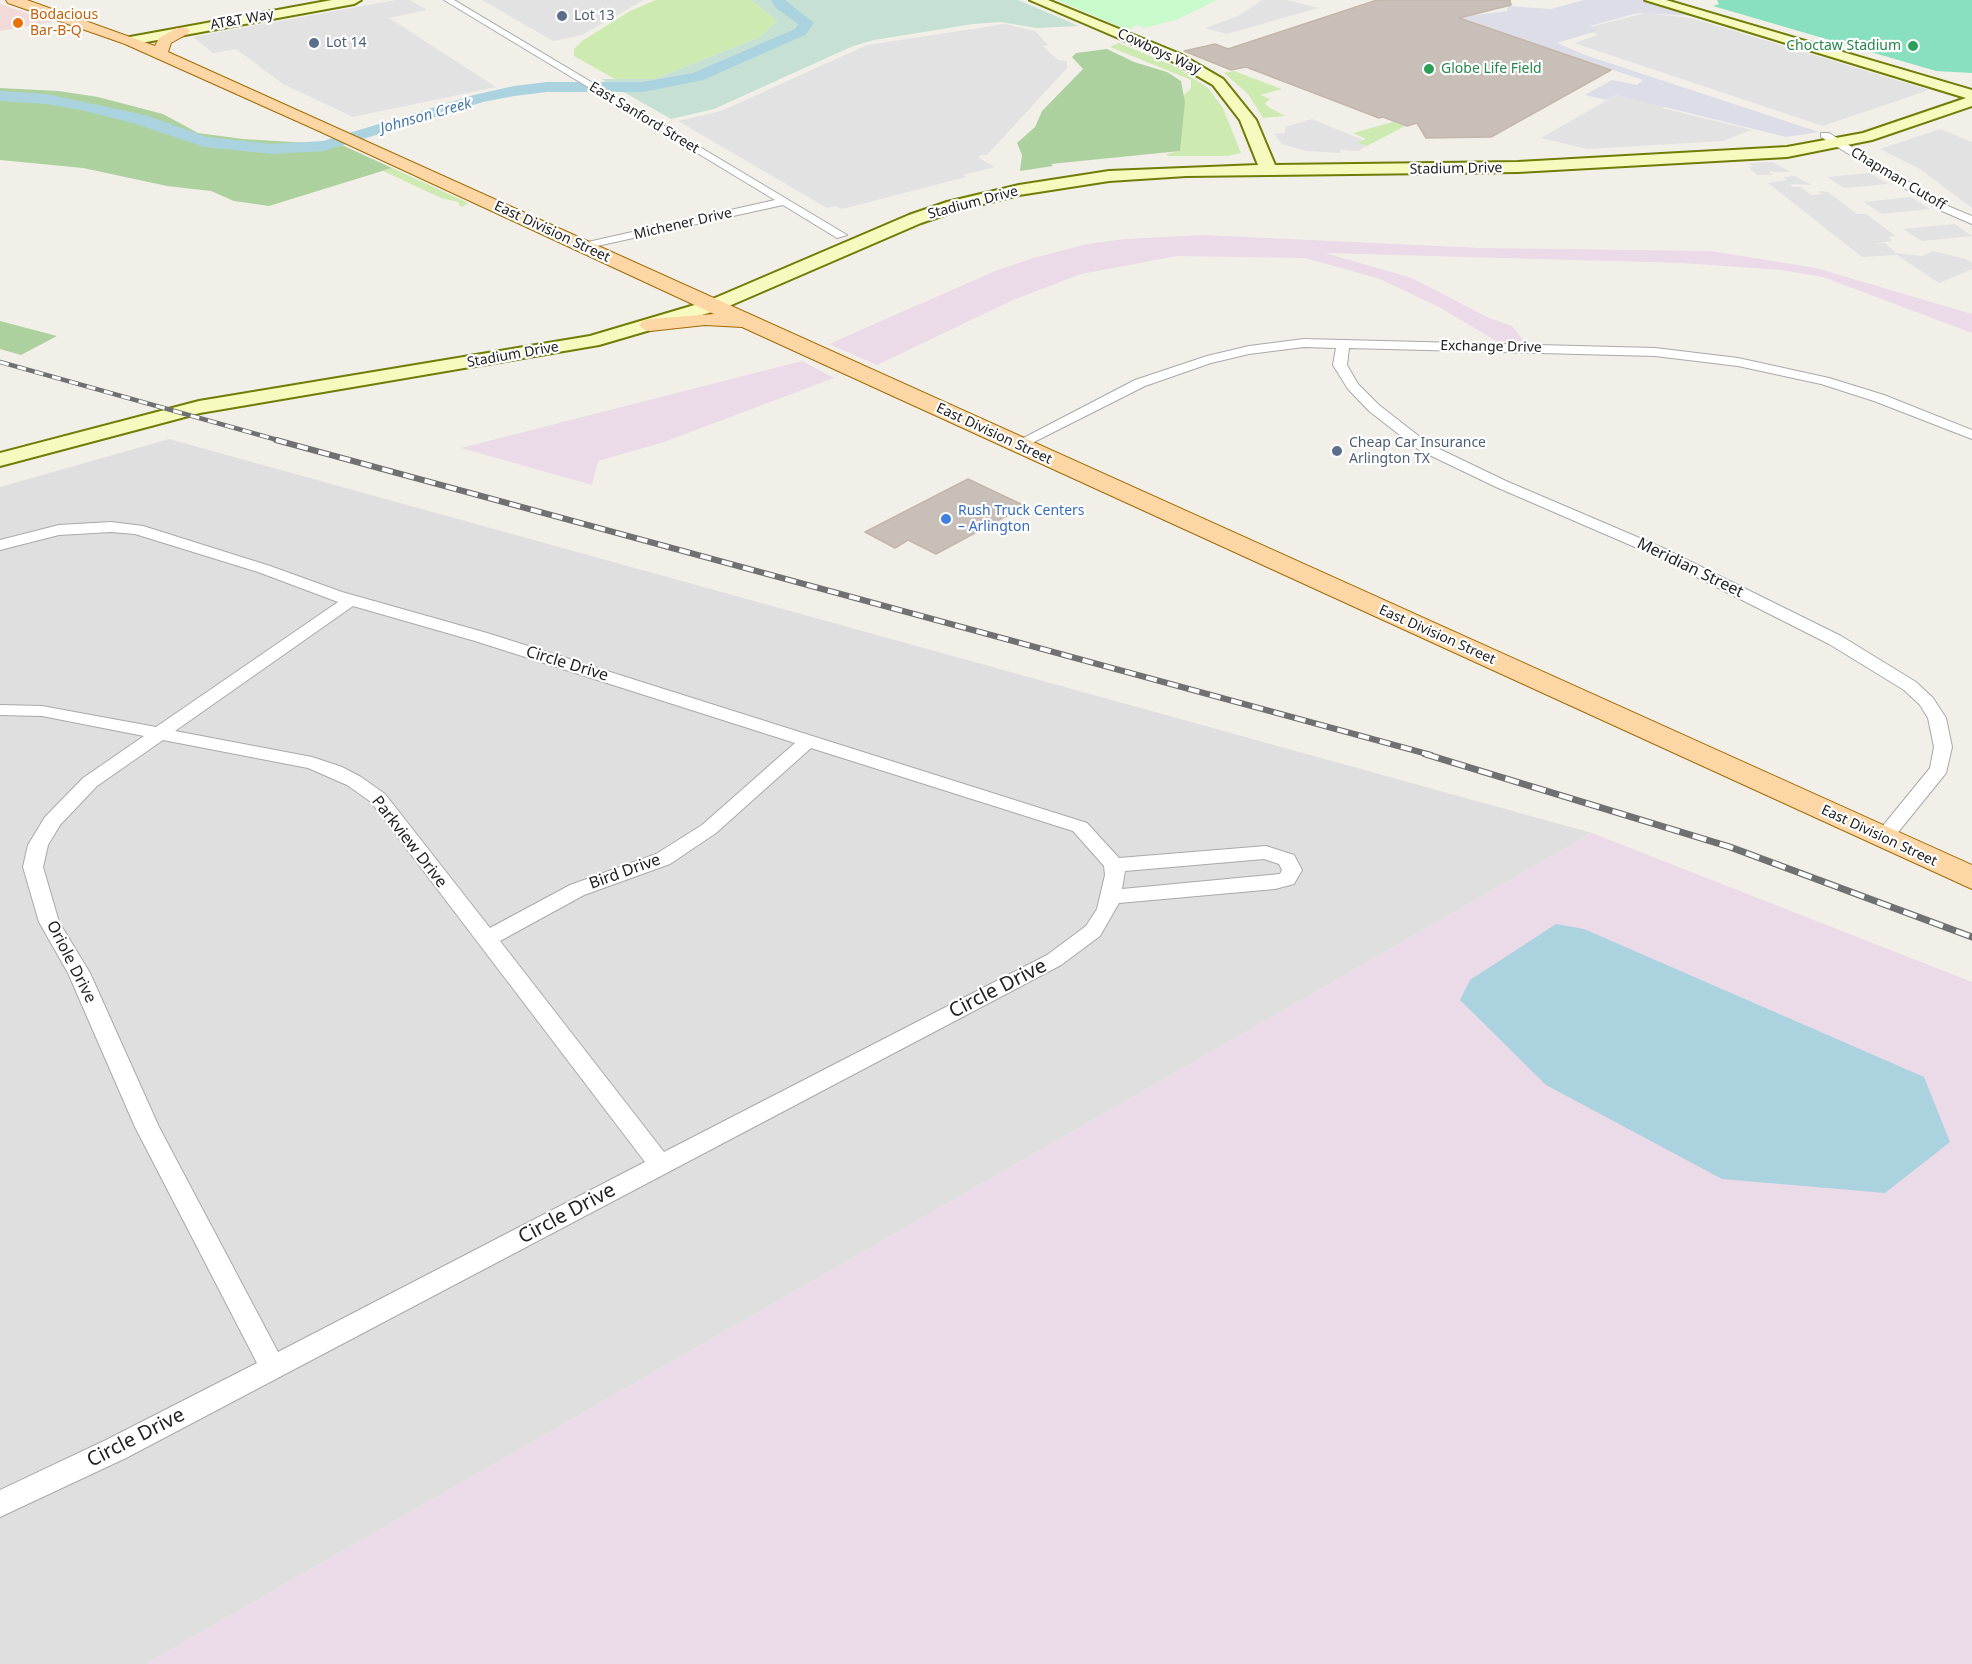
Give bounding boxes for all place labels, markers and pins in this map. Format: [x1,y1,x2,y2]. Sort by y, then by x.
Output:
place label: Bodacious Bar-B-Q [30,7,98,40]
place label: Lot 13 [574,8,615,24]
marker: Lot 13 [555,9,569,23]
marker: Bodacious Bar-B-Q [11,16,25,30]
place label: Lot 14 [326,35,367,51]
marker: Lot 14 [307,36,321,50]
place label: Choctaw Stadium [1786,38,1901,54]
marker: Choctaw Stadium [1906,39,1920,53]
place label: Globe Life Field [1441,61,1542,77]
marker: Globe Life Field [1422,62,1436,76]
place label: Cheap Car Insurance Arlington TX [1349,435,1486,467]
marker: Cheap Car Insurance Arlington TX [1330,444,1344,458]
place label: Rush Truck Centers – Arlington [958,503,1085,536]
marker: Rush Truck Centers – Arlington [939,512,953,526]

